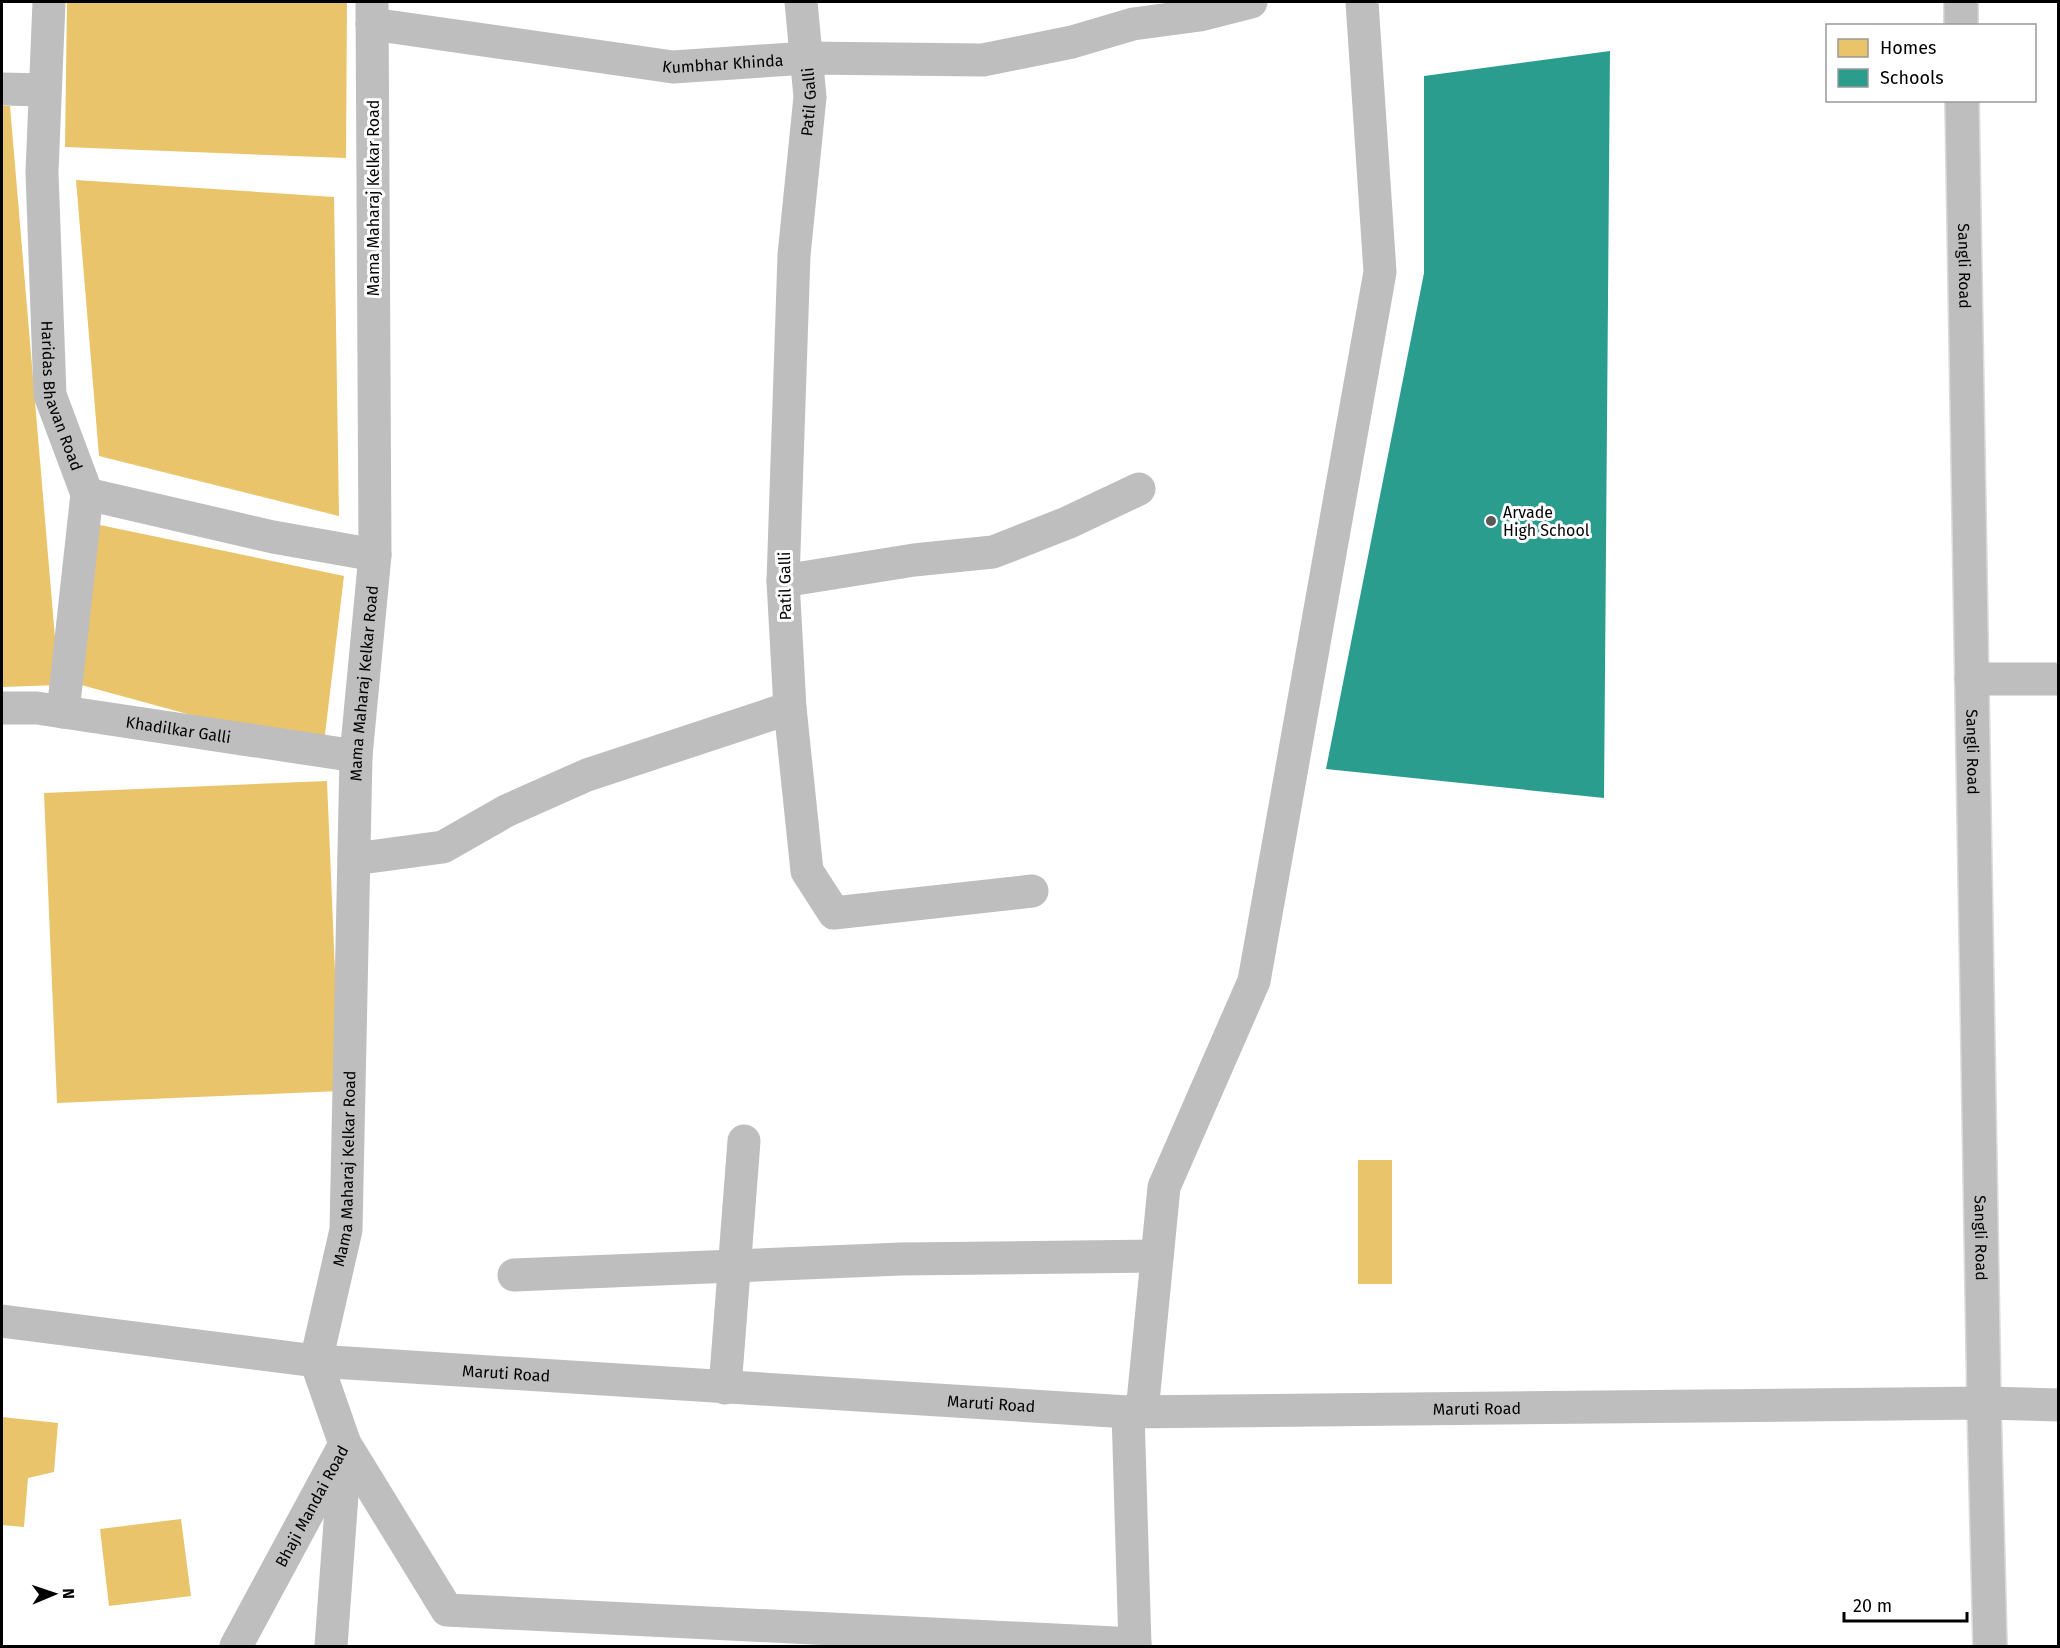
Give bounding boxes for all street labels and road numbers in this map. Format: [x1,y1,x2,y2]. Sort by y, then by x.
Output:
street label: Kumbhar Khinda [661,50,784,77]
street label: Patil Galli [797,67,820,137]
street label: Mama Maharaj Kelkar Road [364,100,383,296]
street label: Sangli Road [1955,223,1975,309]
street label: Haridas Bhavan Road [38,320,87,473]
street label: Patil Galli [775,551,795,621]
street label: Mama Maharaj Kelkar Road [346,584,382,782]
street label: Sangli Road [1963,709,1983,795]
street label: Khadilkar Galli [125,712,232,747]
street label: Mama Maharaj Kelkar Road [328,1070,359,1268]
street label: Sangli Road [1971,1195,1991,1281]
street label: Maruti Road [462,1361,551,1385]
street label: Maruti Road [947,1391,1036,1416]
street label: Maruti Road [1433,1398,1521,1418]
street label: Bhaji Mandai Road [271,1442,352,1570]

